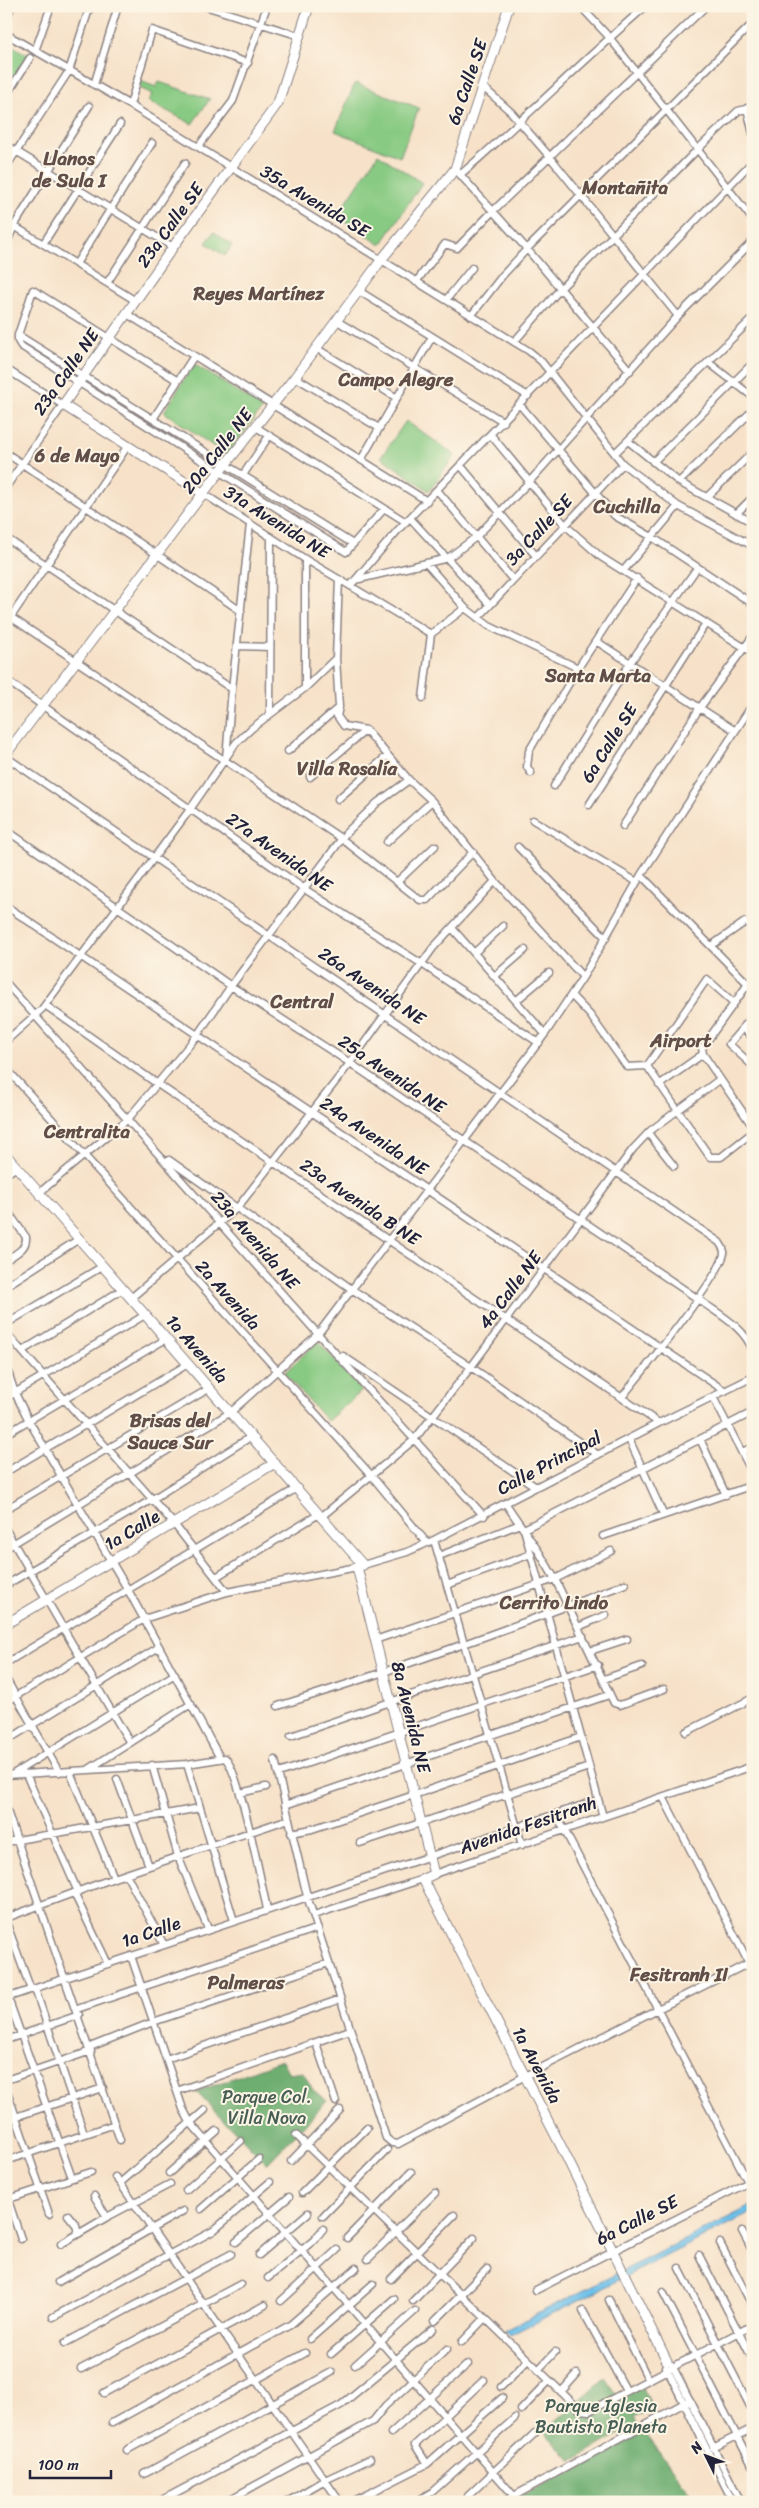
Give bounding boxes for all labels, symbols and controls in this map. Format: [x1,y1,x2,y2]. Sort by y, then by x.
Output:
street label: 6a Calle SE [437,34,497,129]
district label: Llanos de Sula I [32,142,108,197]
street label: 35a Avenida SE [254,156,377,247]
district label: Montañita [581,171,668,204]
street label: 23a Calle SE [128,175,213,275]
district label: Reyes Martínez [193,277,325,310]
street label: 23a Calle NE [24,321,109,422]
district label: Campo Alegre [338,363,454,396]
street label: 20a Calle NE [173,400,262,501]
district label: 6 de Mayo [34,439,120,472]
street label: 31a Avenida NE [217,476,338,568]
street label: 3a Calle SE [497,486,582,573]
district label: Cuchilla [592,490,661,523]
district label: Santa Marta [544,659,651,692]
street label: 6a Calle SE [572,696,647,789]
district label: Villa Rosalía [297,752,398,785]
street label: 27a Avenida NE [219,803,340,901]
street label: 26a Avenida NE [312,938,433,1035]
district label: Central [270,985,335,1018]
district label: Airport [649,1024,712,1057]
street label: 25a Avenida NE [331,1026,454,1123]
street label: 24a Avenida NE [313,1088,436,1185]
district label: Centralita [43,1115,130,1148]
street label: 23a Avenida B NE [293,1150,428,1255]
street label: 23a Avenida NE [202,1183,308,1298]
street label: 4a Calle NE [470,1243,551,1336]
street label: 2a Avenida [187,1252,269,1338]
street label: 1a Avenida [157,1307,237,1391]
district label: Brisas del Sauce Sur [126,1404,215,1459]
street label: Calle Principal [491,1422,608,1504]
street label: 1a Calle [98,1501,167,1559]
district label: Cerrito Lindo [499,1586,609,1619]
street label: 8a Avenida NE [382,1658,441,1777]
street label: Avenida Fesitranh [454,1787,601,1864]
street label: 1a Calle [117,1907,185,1957]
district label: Fesitranh II [629,1958,729,1991]
district label: Palmeras [208,1966,286,1999]
street label: 1a Avenida [503,2020,571,2110]
park label: Parque Col. Villa Nova [222,2081,312,2134]
street label: 6a Calle SE [590,2185,685,2254]
park label: Parque Iglesia Bautista Planeta [535,2390,667,2443]
north arrow [682,2430,732,2480]
text: N [684,2435,709,2460]
scale bar [30,2448,111,2480]
text: 100 m [38,2452,79,2478]

